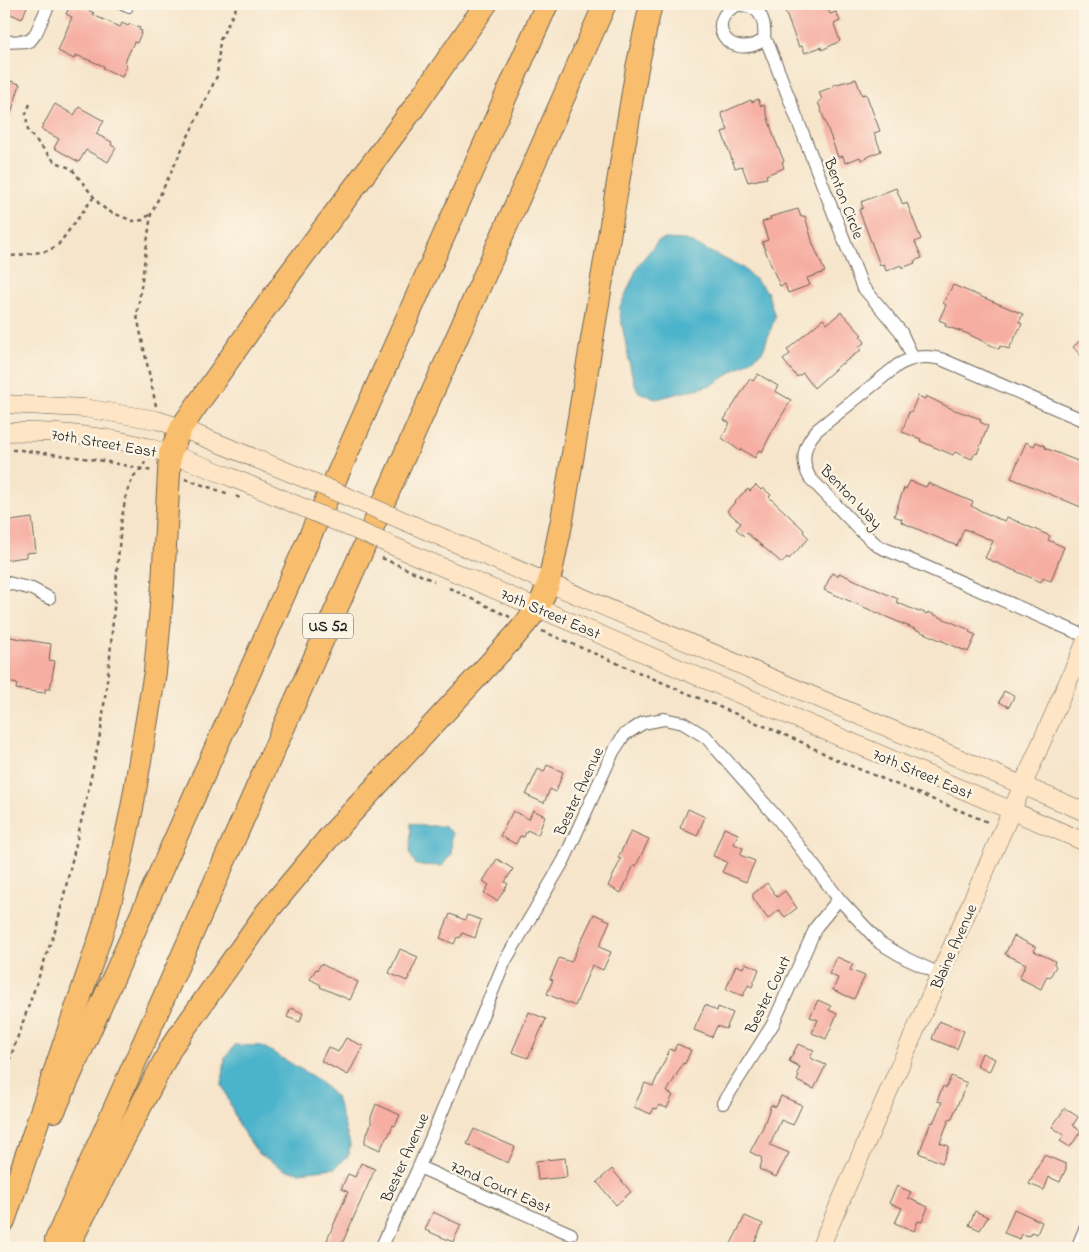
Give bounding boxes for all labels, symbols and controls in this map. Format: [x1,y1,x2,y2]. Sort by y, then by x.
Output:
street label: Benton Circle [816,154,870,243]
street label: 70th Street East [49,423,159,465]
street label: Benton Way [813,459,888,535]
street label: 70th Street East [496,583,605,647]
road number: US 52 [303,614,353,638]
street label: Bester Avenue [548,743,611,841]
street label: 70th Street East [868,743,977,807]
street label: Blaine Avenue [925,900,985,994]
street label: Bester Court [739,951,798,1039]
street label: Bester Avenue [375,1109,437,1207]
street label: 72nd Court East [446,1155,555,1221]

